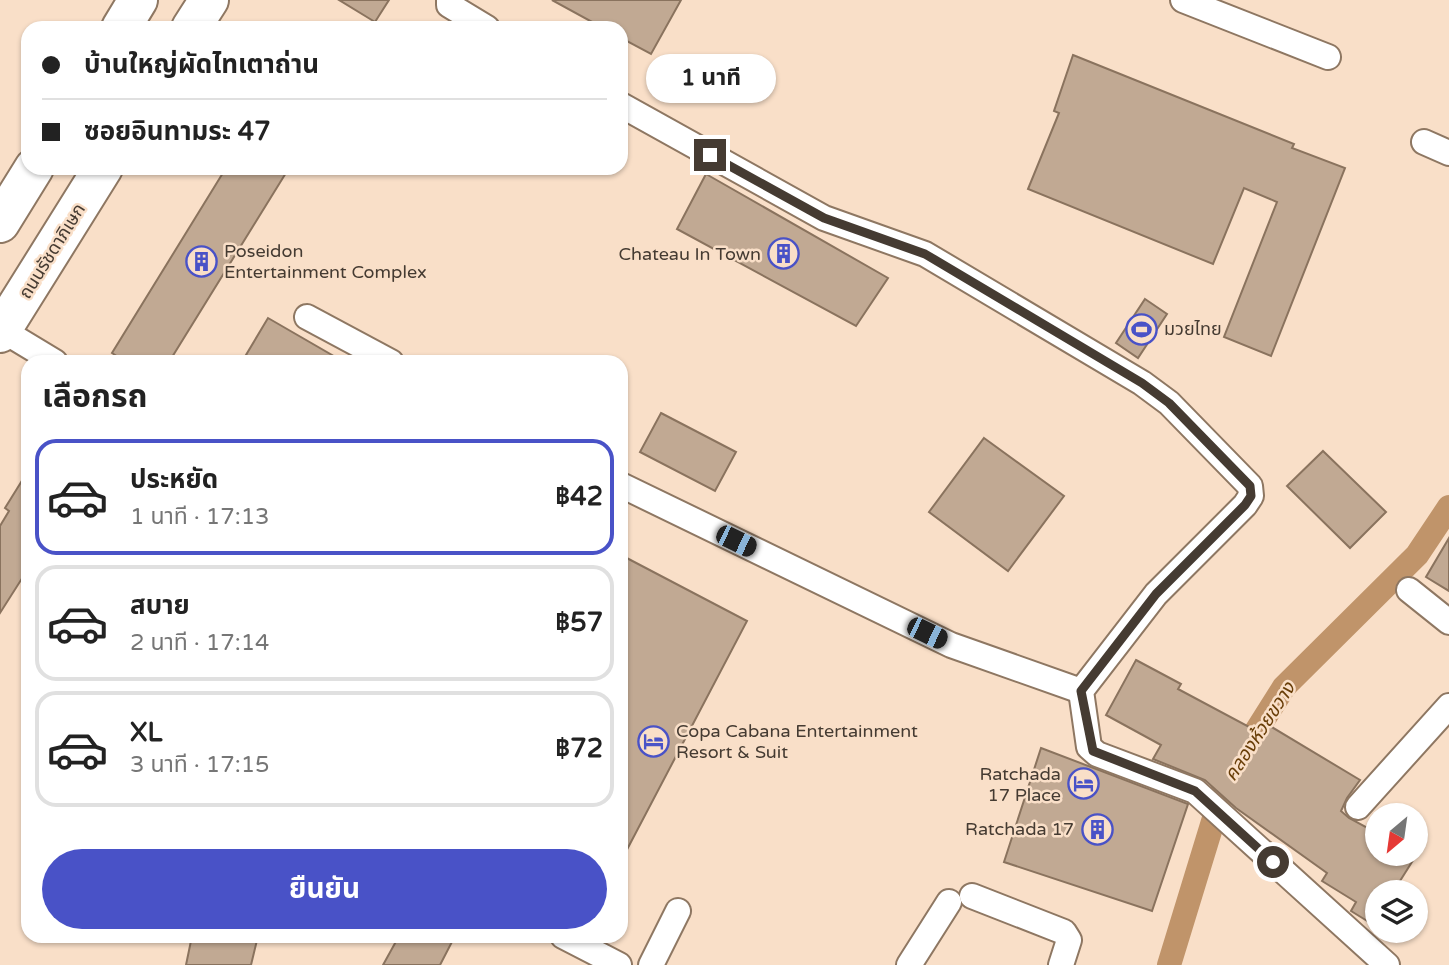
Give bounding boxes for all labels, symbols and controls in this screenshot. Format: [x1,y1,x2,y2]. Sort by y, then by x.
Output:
text: บ้านใหญ่ผัดไทเตาถ่าน [84,49,319,80]
callout: 1 นาที [645,54,775,102]
text: 1 นาที [681,64,741,92]
text: ซอยอินทามระ 47 [84,116,271,147]
route end [694,139,726,171]
street label: ถนนรัชดาภิเษก [14,199,90,303]
building icon: Chateau In Town [767,237,801,271]
place label: Poseidon Entertainment Complex [224,240,427,283]
place label: Chateau In Town [619,243,761,265]
building icon: Poseidon Entertainment Complex [184,244,218,278]
sports icon: มวยไทย [1124,312,1158,346]
place label: มวยไทย [1164,318,1222,340]
text: เลือกรถ [42,378,147,416]
text: ประหยัด [130,464,218,495]
icon: car [46,466,109,529]
text: ฿42 [555,481,603,512]
text: 1 นาที · 17:13 [130,503,270,531]
car [713,522,760,560]
text: สบาย [130,590,190,621]
icon: car [46,592,109,655]
text: ฿57 [555,607,603,638]
car [904,614,951,652]
text: 2 นาที · 17:14 [130,629,270,657]
water label: คลองห้วยขวาง [1220,677,1300,785]
text: XL [130,717,162,748]
icon: car [46,718,109,781]
place label: Copa Cabana Entertainment Resort & Suit [676,720,918,763]
hotel icon: Copa Cabana Entertainment Resort & Suit [636,724,670,758]
text: ฿72 [555,733,603,764]
text: 3 นาที · 17:15 [130,751,270,779]
place label: Ratchada 17 Place [979,763,1061,806]
hotel icon: Ratchada 17 Place [1067,767,1101,801]
north arrow [1365,803,1428,866]
map controls [1365,803,1428,943]
building icon: Ratchada 17 [1080,812,1114,846]
place label: Ratchada 17 [965,818,1074,840]
route start [1257,846,1289,878]
button: ยืนยัน [42,849,607,929]
button: layers [1365,880,1428,943]

